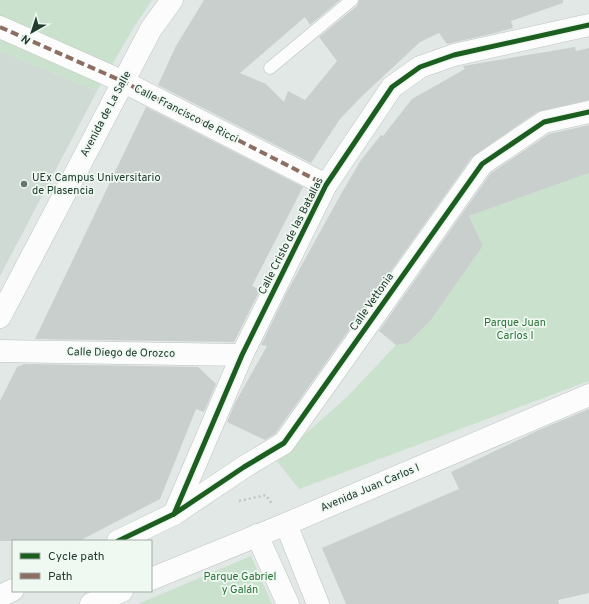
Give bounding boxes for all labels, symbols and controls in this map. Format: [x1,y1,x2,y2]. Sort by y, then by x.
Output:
north arrow [12,12,52,52]
text: N [19,31,34,47]
street label: Avenida de La Salle [77,69,135,159]
street label: Calle Francisco de Ricci [131,82,241,146]
place label: UEx Campus Universitario de Plasencia [32,171,161,198]
street label: Calle Cristo de las Batallas [255,175,327,297]
marker: UEx Campus Universitario de Plasencia [19,179,29,189]
street label: Calle Vettonia [347,270,397,334]
park label: Parque Juan Carlos I [484,316,546,343]
street label: Calle Diego de Orozco [67,345,175,361]
street label: Avenida Juan Carlos I [318,461,422,515]
legend [12,540,152,592]
text: Cycle path [48,549,105,565]
text: Path [48,569,73,585]
park label: Parque Gabriel y Galán [204,570,276,597]

